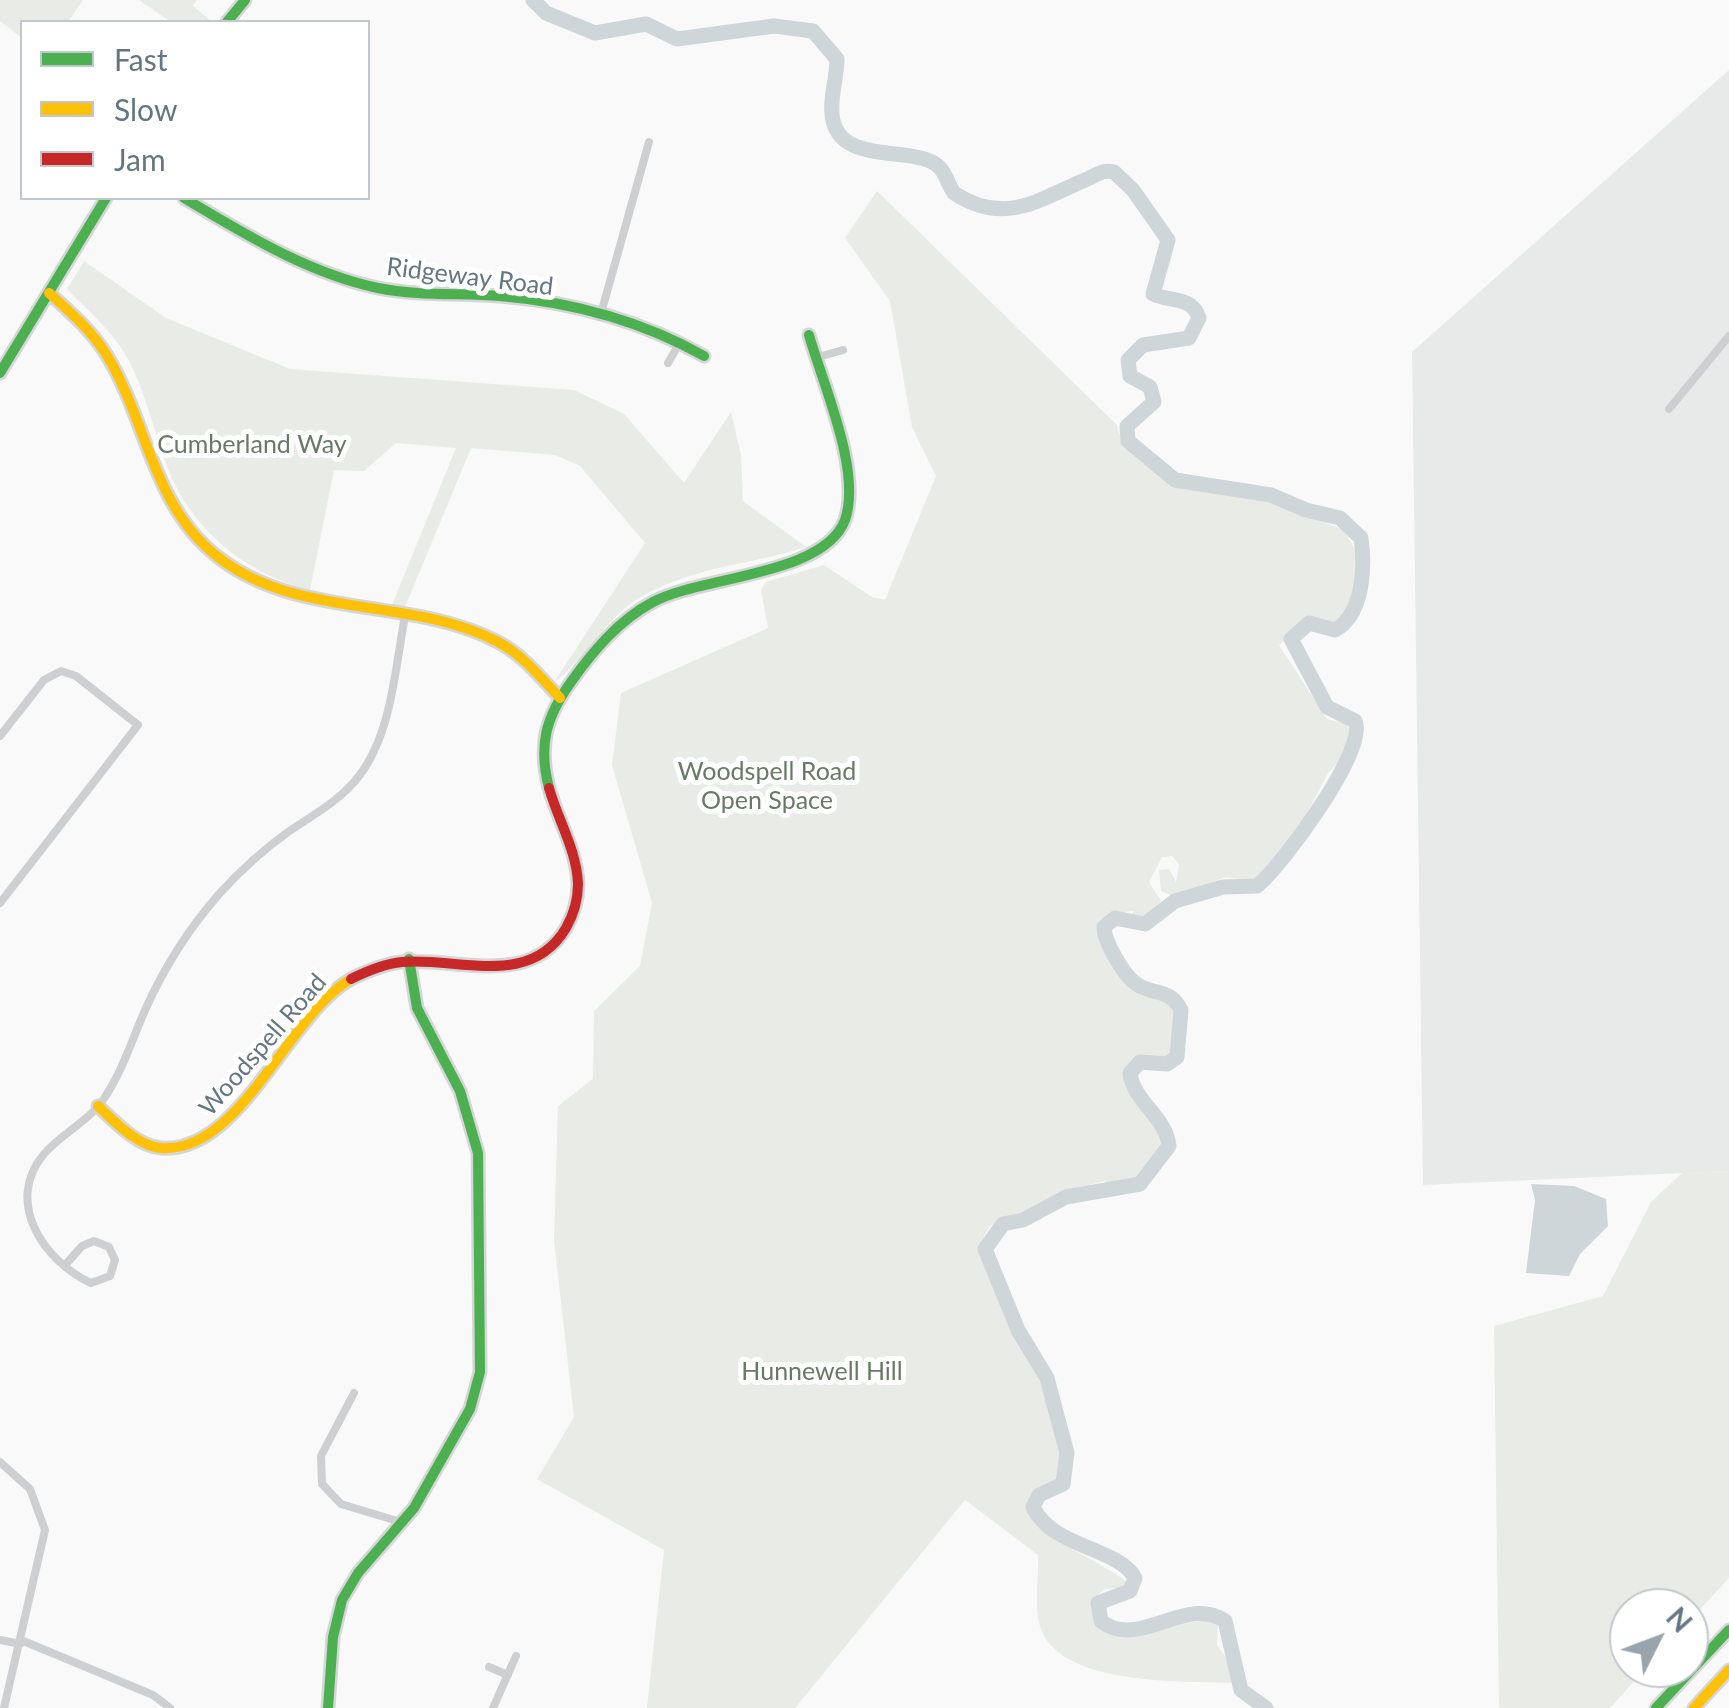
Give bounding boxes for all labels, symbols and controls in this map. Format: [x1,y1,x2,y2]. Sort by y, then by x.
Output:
legend [20,20,370,200]
text: Fast [114,41,168,77]
text: Slow [114,91,177,127]
text: Jam [114,141,166,177]
street label: Ridgeway Road [385,252,555,302]
park label: Cumberland Way [157,430,347,460]
park label: Woodspell Road Open Space [678,757,856,816]
street label: Woodspell Road [193,968,333,1122]
park label: Hunnewell Hill [741,1357,903,1387]
north arrow [1609,1588,1709,1688]
text: N [1660,1600,1700,1639]

